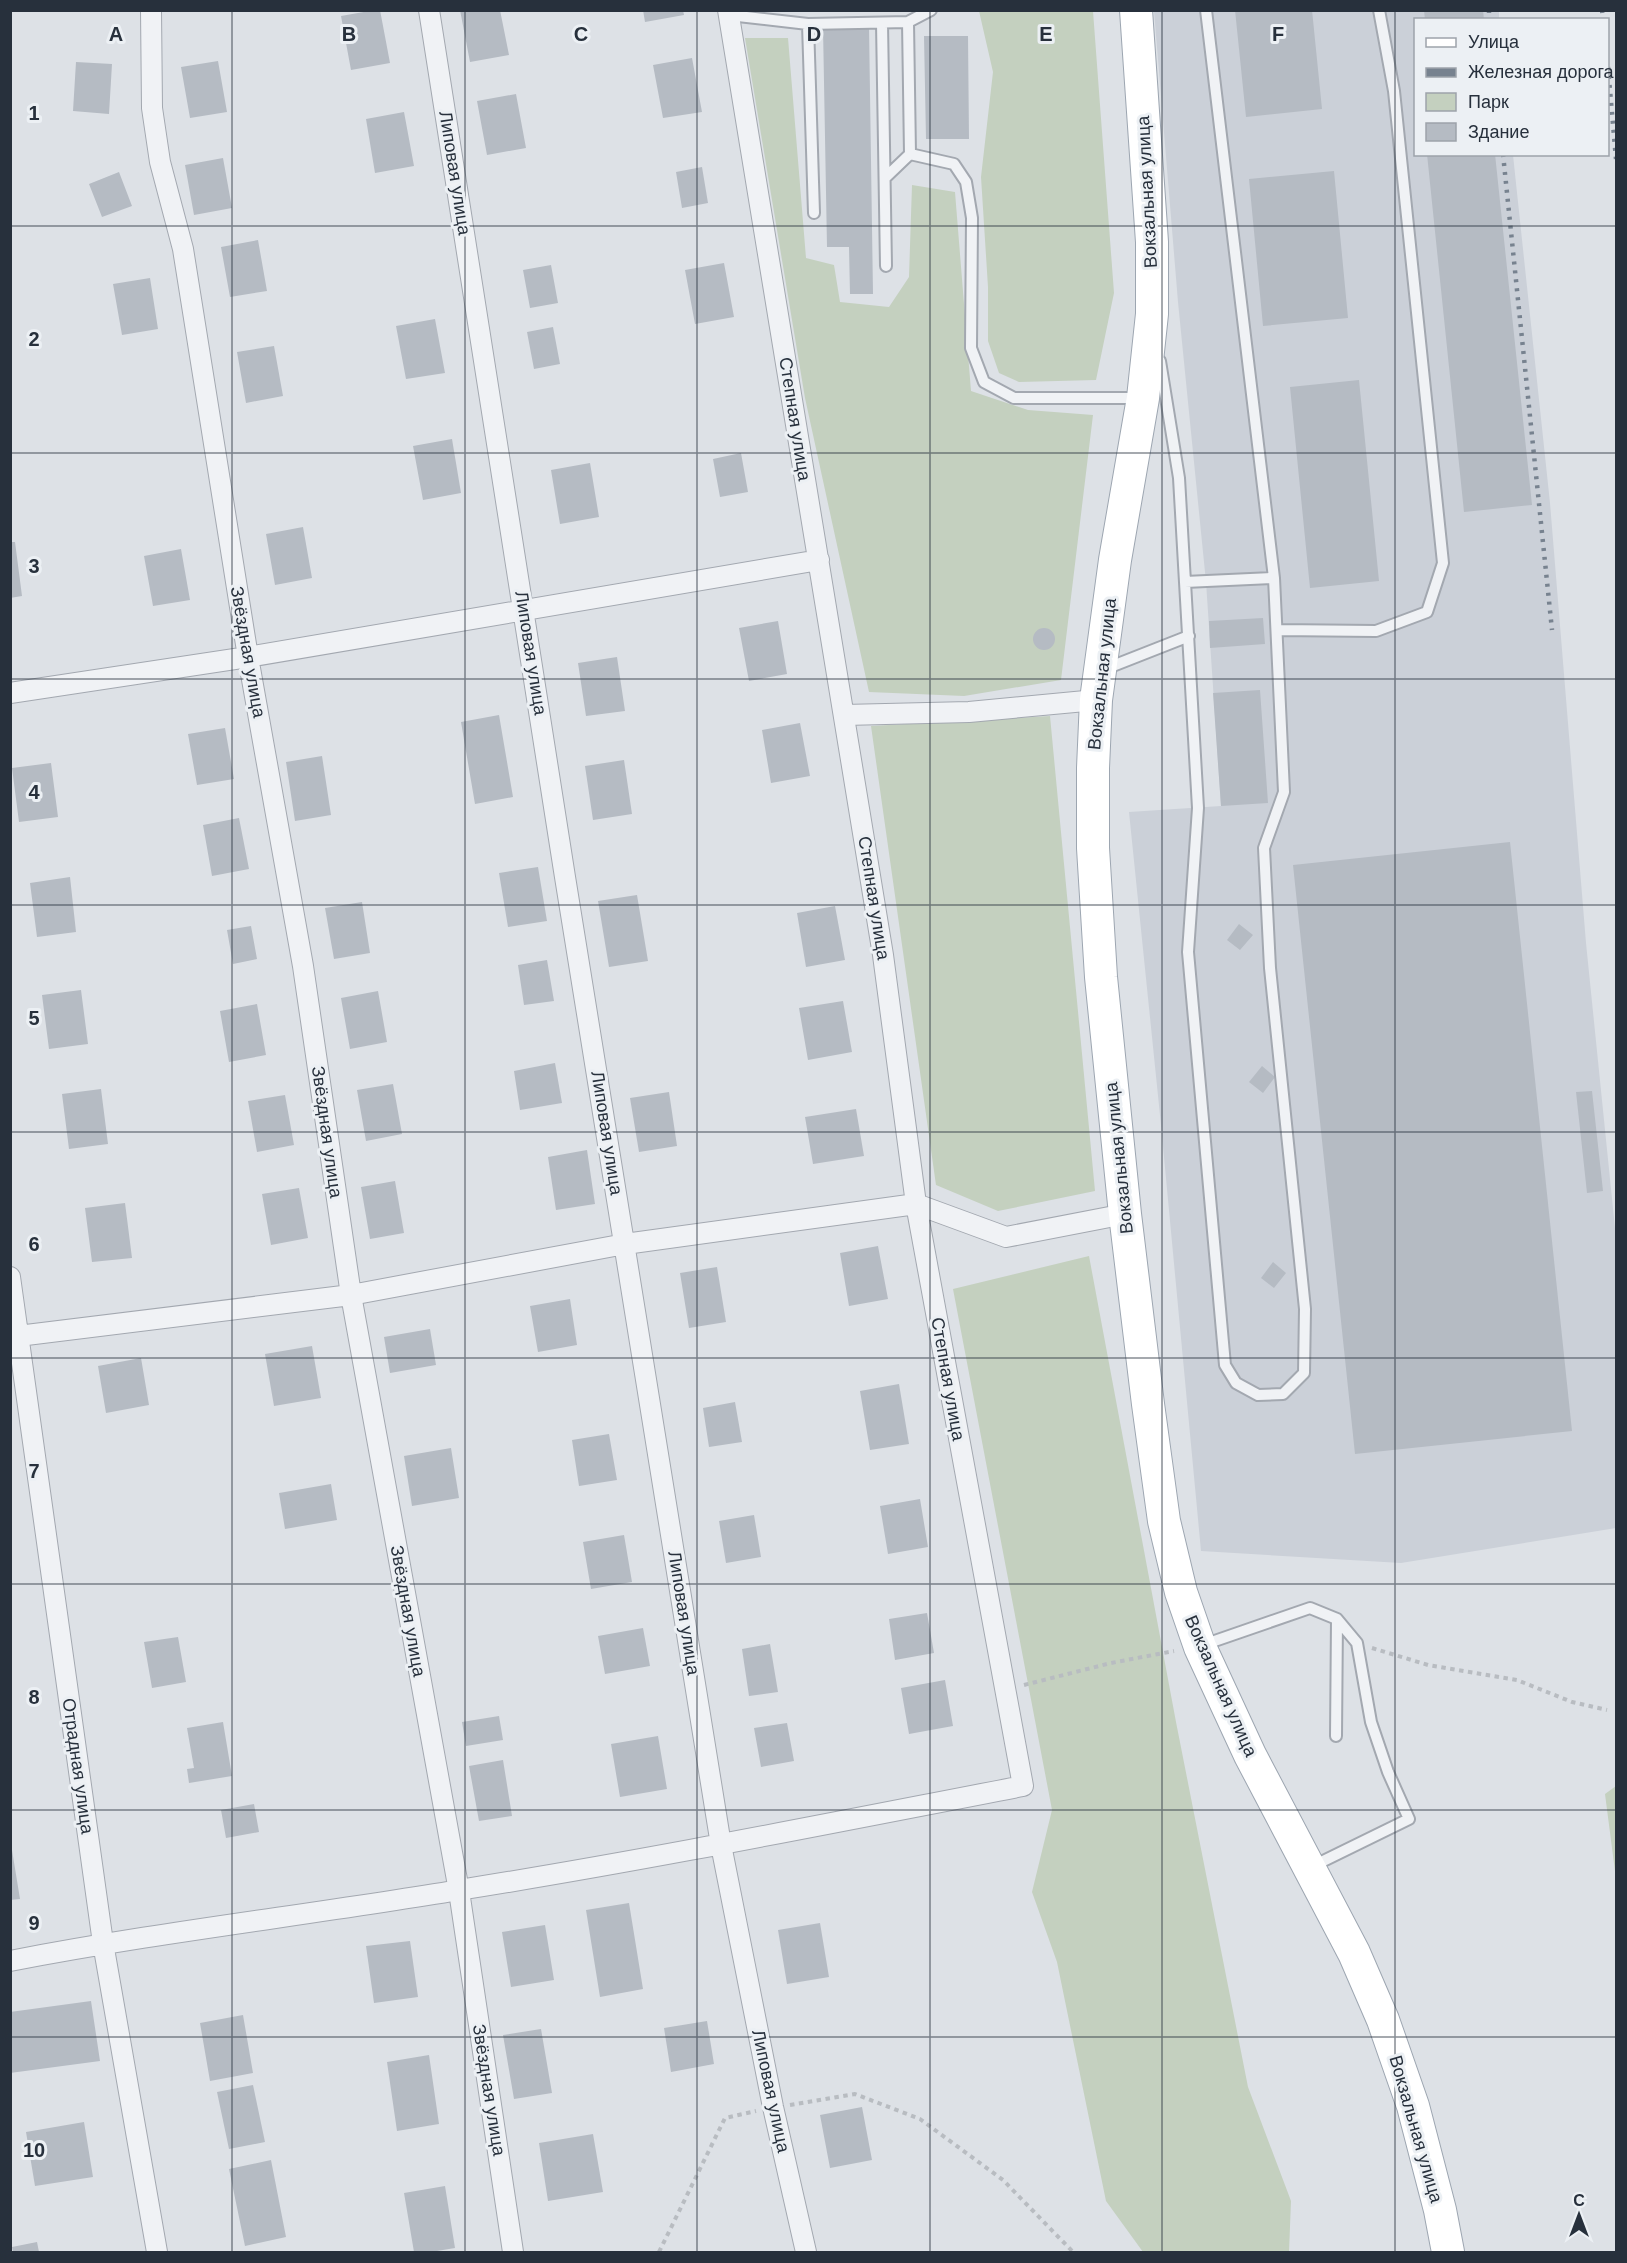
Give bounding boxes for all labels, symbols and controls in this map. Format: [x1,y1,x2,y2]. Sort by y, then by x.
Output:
legend [1414,18,1609,156]
text: A [109,23,123,45]
text: B [342,23,356,45]
text: C [574,23,588,45]
text: D [807,23,821,45]
text: E [1039,23,1053,45]
text: F [1272,23,1284,45]
text: Улица [1468,32,1520,52]
text: Железная дорога [1468,62,1615,82]
text: Парк [1468,92,1509,112]
text: 1 [28,102,40,124]
street label: Липовая улица [435,110,475,237]
street label: Вокзальная улица [1133,114,1161,269]
text: Здание [1468,122,1529,142]
text: 2 [28,328,40,350]
street label: Степная улица [775,356,815,483]
text: 3 [28,555,40,577]
street label: Звёздная улица [227,585,270,720]
street label: Липовая улица [511,590,551,717]
street label: Вокзальная улица [1084,596,1120,751]
text: 4 [28,781,40,803]
street label: Степная улица [854,835,894,962]
text: 5 [28,1007,40,1029]
street label: Звёздная улица [308,1065,346,1200]
street label: Липовая улица [587,1070,627,1197]
street label: Вокзальная улица [1101,1080,1137,1235]
text: 6 [28,1233,40,1255]
street label: Степная улица [927,1316,969,1443]
text: 7 [28,1460,40,1482]
street label: Звёздная улица [387,1544,430,1679]
street label: Липовая улица [664,1550,704,1677]
street label: Вокзальная улица [1181,1612,1262,1761]
text: 8 [28,1686,40,1708]
street label: Отрадная улица [59,1697,98,1836]
text: 9 [28,1912,40,1934]
street label: Звёздная улица [469,2023,509,2158]
street label: Липовая улица [748,2028,794,2155]
street label: Вокзальная улица [1385,2053,1447,2206]
text: 10 [23,2139,45,2161]
north arrow [1549,2185,1609,2245]
text: С [1573,2192,1585,2209]

